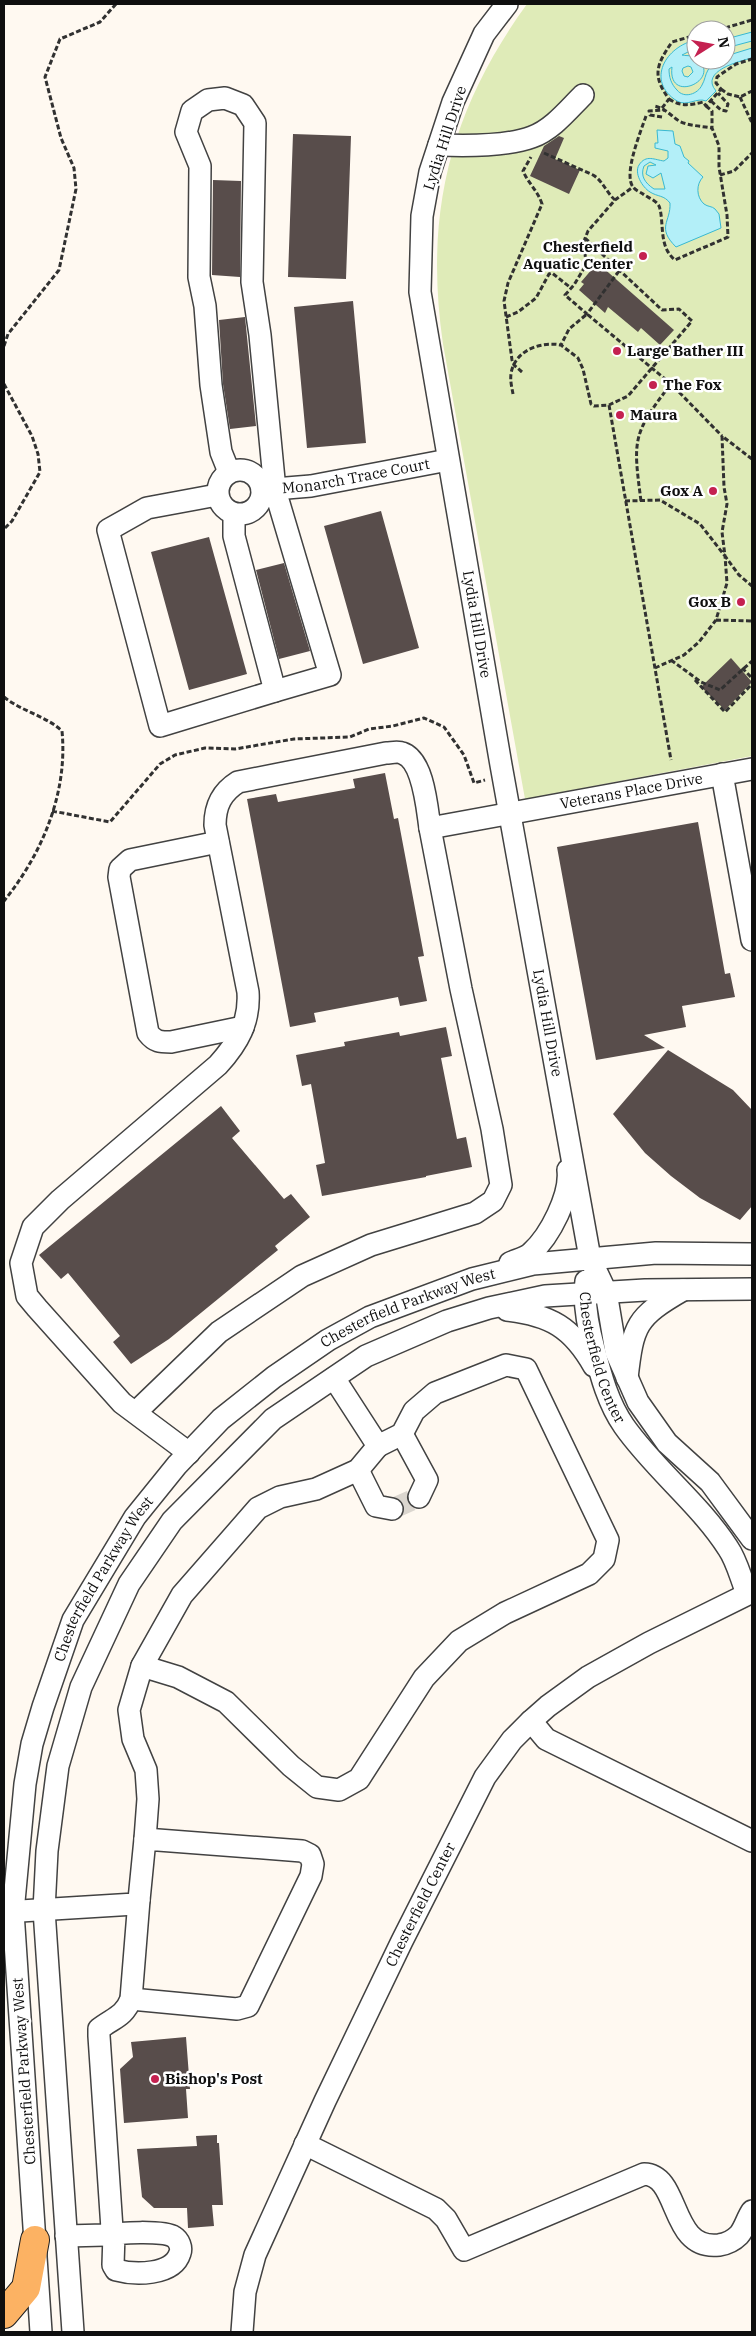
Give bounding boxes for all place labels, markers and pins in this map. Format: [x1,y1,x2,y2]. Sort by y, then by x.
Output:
place label: Chesterfield Aquatic Center [523,237,634,273]
marker: Chesterfield Aquatic Center [637,250,649,262]
place label: Large Bather III [627,341,744,360]
marker: Large Bather III [611,345,623,357]
place label: The Fox [663,375,722,394]
marker: The Fox [647,379,659,391]
place label: Maura [630,405,678,424]
marker: Maura [614,409,626,421]
place label: Gox A [660,481,704,500]
marker: Gox A [707,485,719,497]
place label: Gox B [688,592,731,611]
marker: Gox B [735,596,747,608]
place label: Bishop's Post [165,2069,263,2088]
marker: Bishop's Post [149,2073,161,2085]

